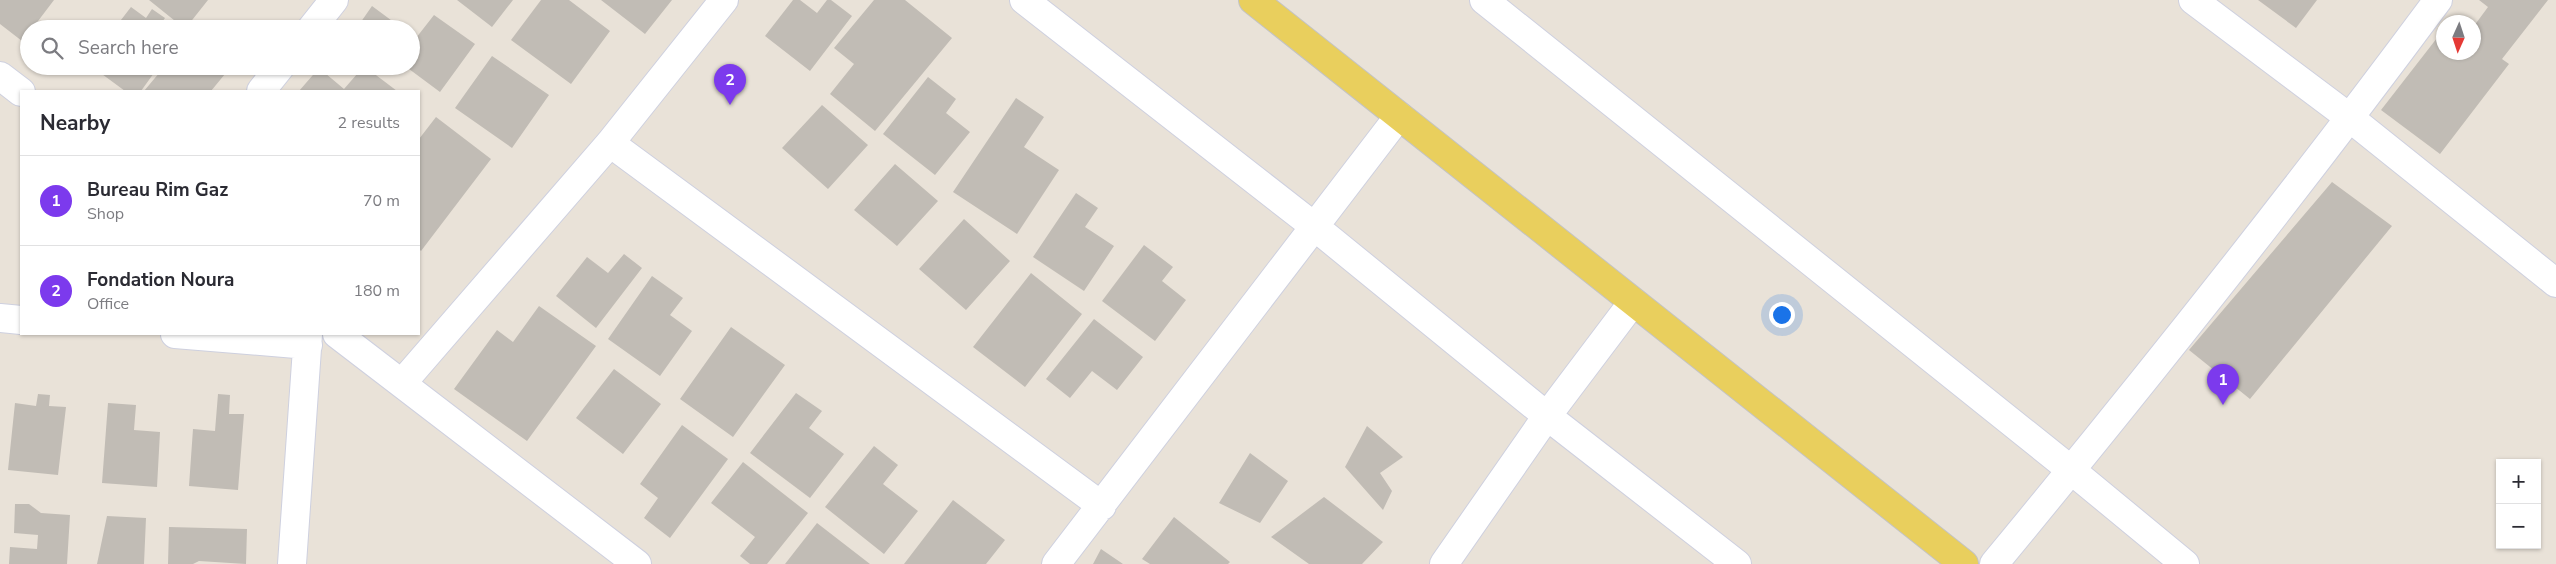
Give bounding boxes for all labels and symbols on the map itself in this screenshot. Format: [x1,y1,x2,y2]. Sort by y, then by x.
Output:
north arrow [2436,15,2481,60]
pin: 2 [714,64,746,105]
your location [1769,302,1795,328]
pin: 1 [2207,364,2239,405]

